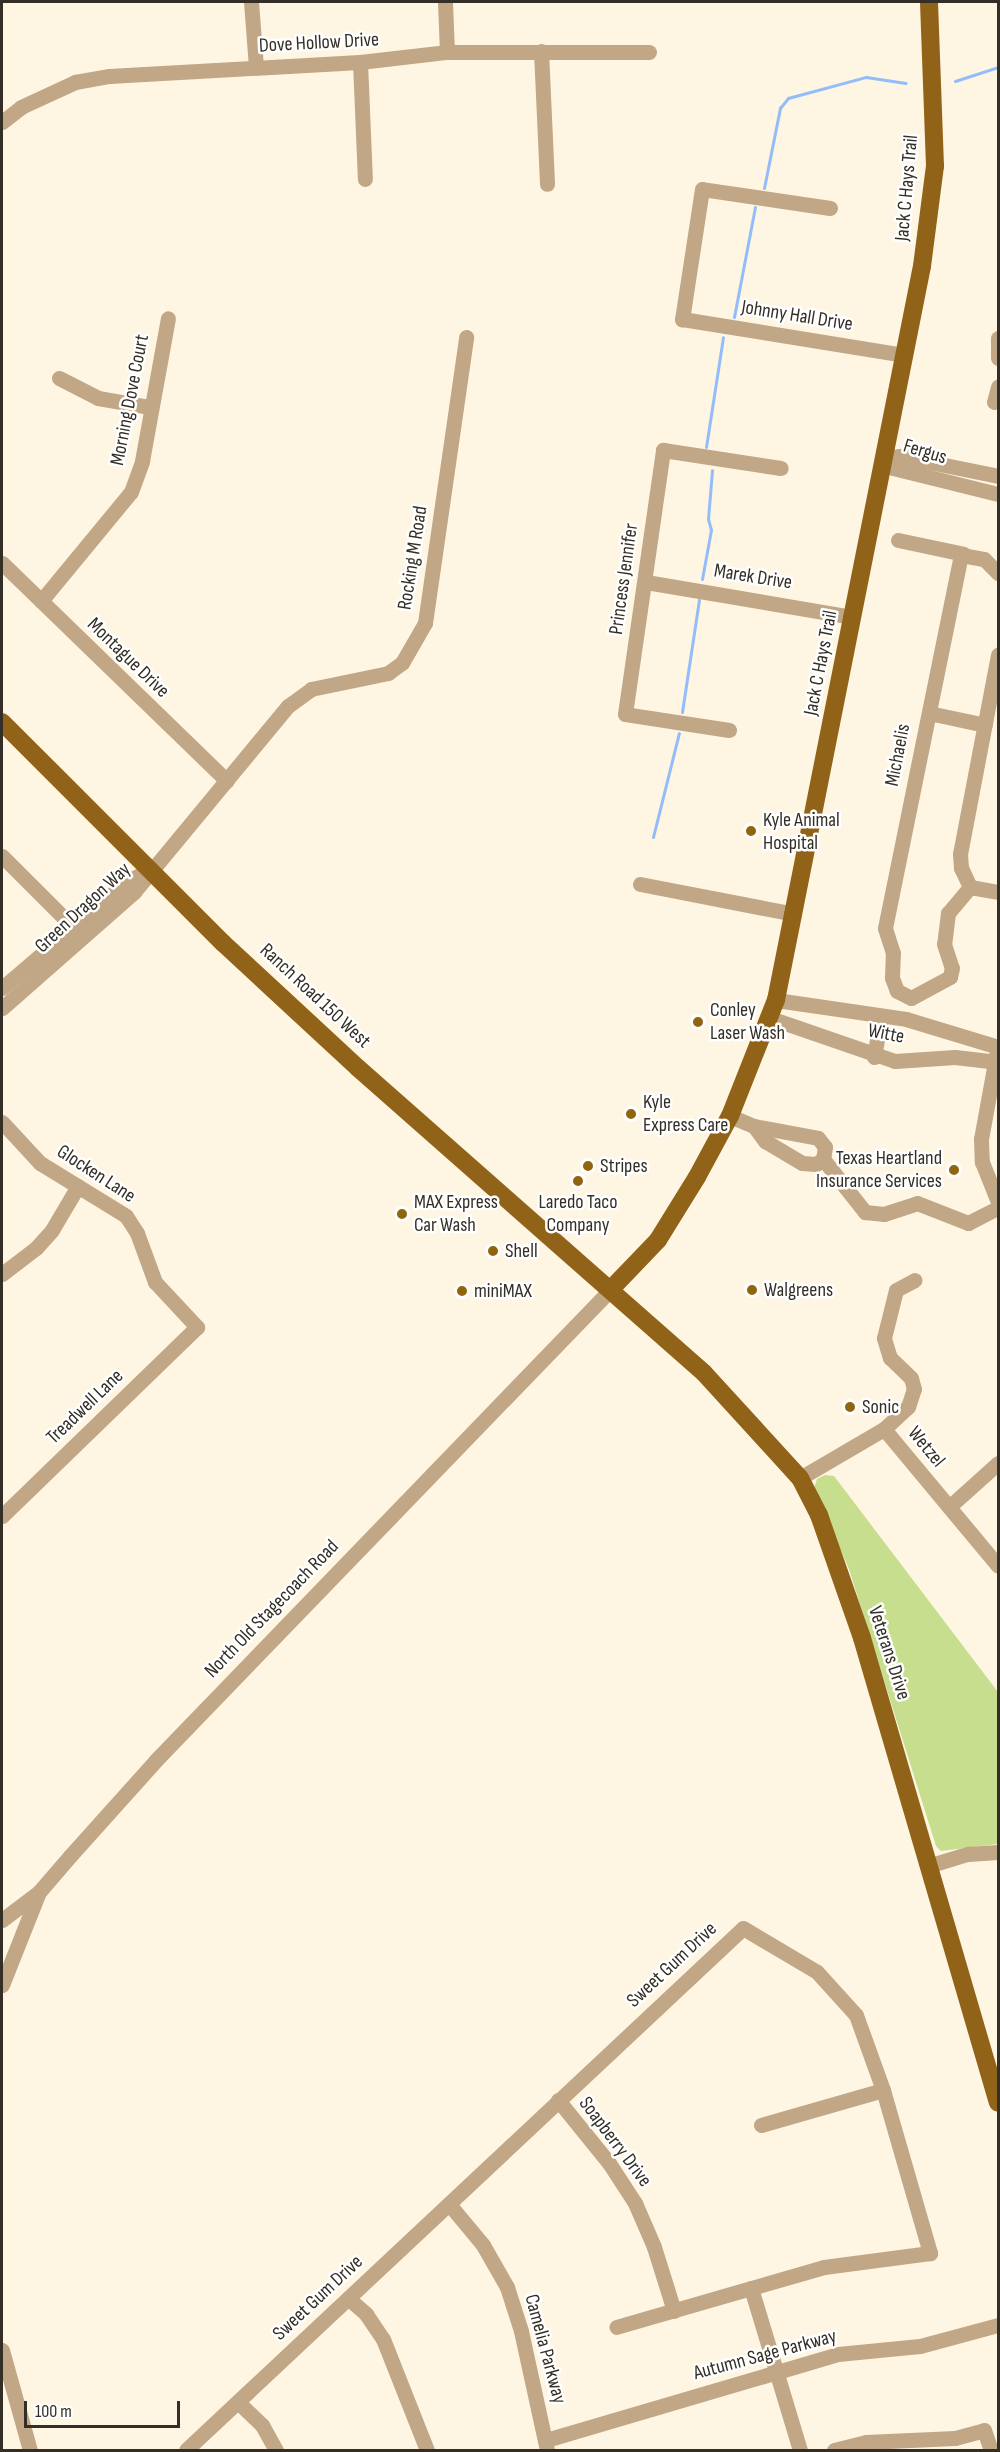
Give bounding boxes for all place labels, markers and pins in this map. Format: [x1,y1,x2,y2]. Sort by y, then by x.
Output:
place label: Kyle Animal Hospital [763,808,840,855]
marker: Kyle Animal Hospital [744,824,758,838]
place label: Conley Laser Wash [710,999,785,1046]
marker: Conley Laser Wash [691,1015,705,1029]
place label: Kyle Express Care [643,1090,728,1137]
marker: Kyle Express Care [624,1107,638,1121]
place label: Texas Heartland Insurance Services [816,1146,942,1193]
place label: Stripes [600,1154,648,1178]
marker: Stripes [581,1159,595,1173]
marker: Texas Heartland Insurance Services [947,1163,961,1177]
marker: Laredo Taco Company [571,1174,585,1188]
place label: MAX Express Car Wash [414,1190,498,1237]
place label: Laredo Taco Company [538,1190,618,1237]
marker: MAX Express Car Wash [395,1207,409,1221]
place label: Shell [505,1239,538,1263]
marker: Shell [486,1244,500,1258]
place label: Walgreens [764,1278,833,1302]
place label: miniMAX [474,1279,532,1303]
marker: Walgreens [745,1283,759,1297]
marker: miniMAX [455,1284,469,1298]
place label: Sonic [862,1395,899,1419]
marker: Sonic [843,1400,857,1414]

